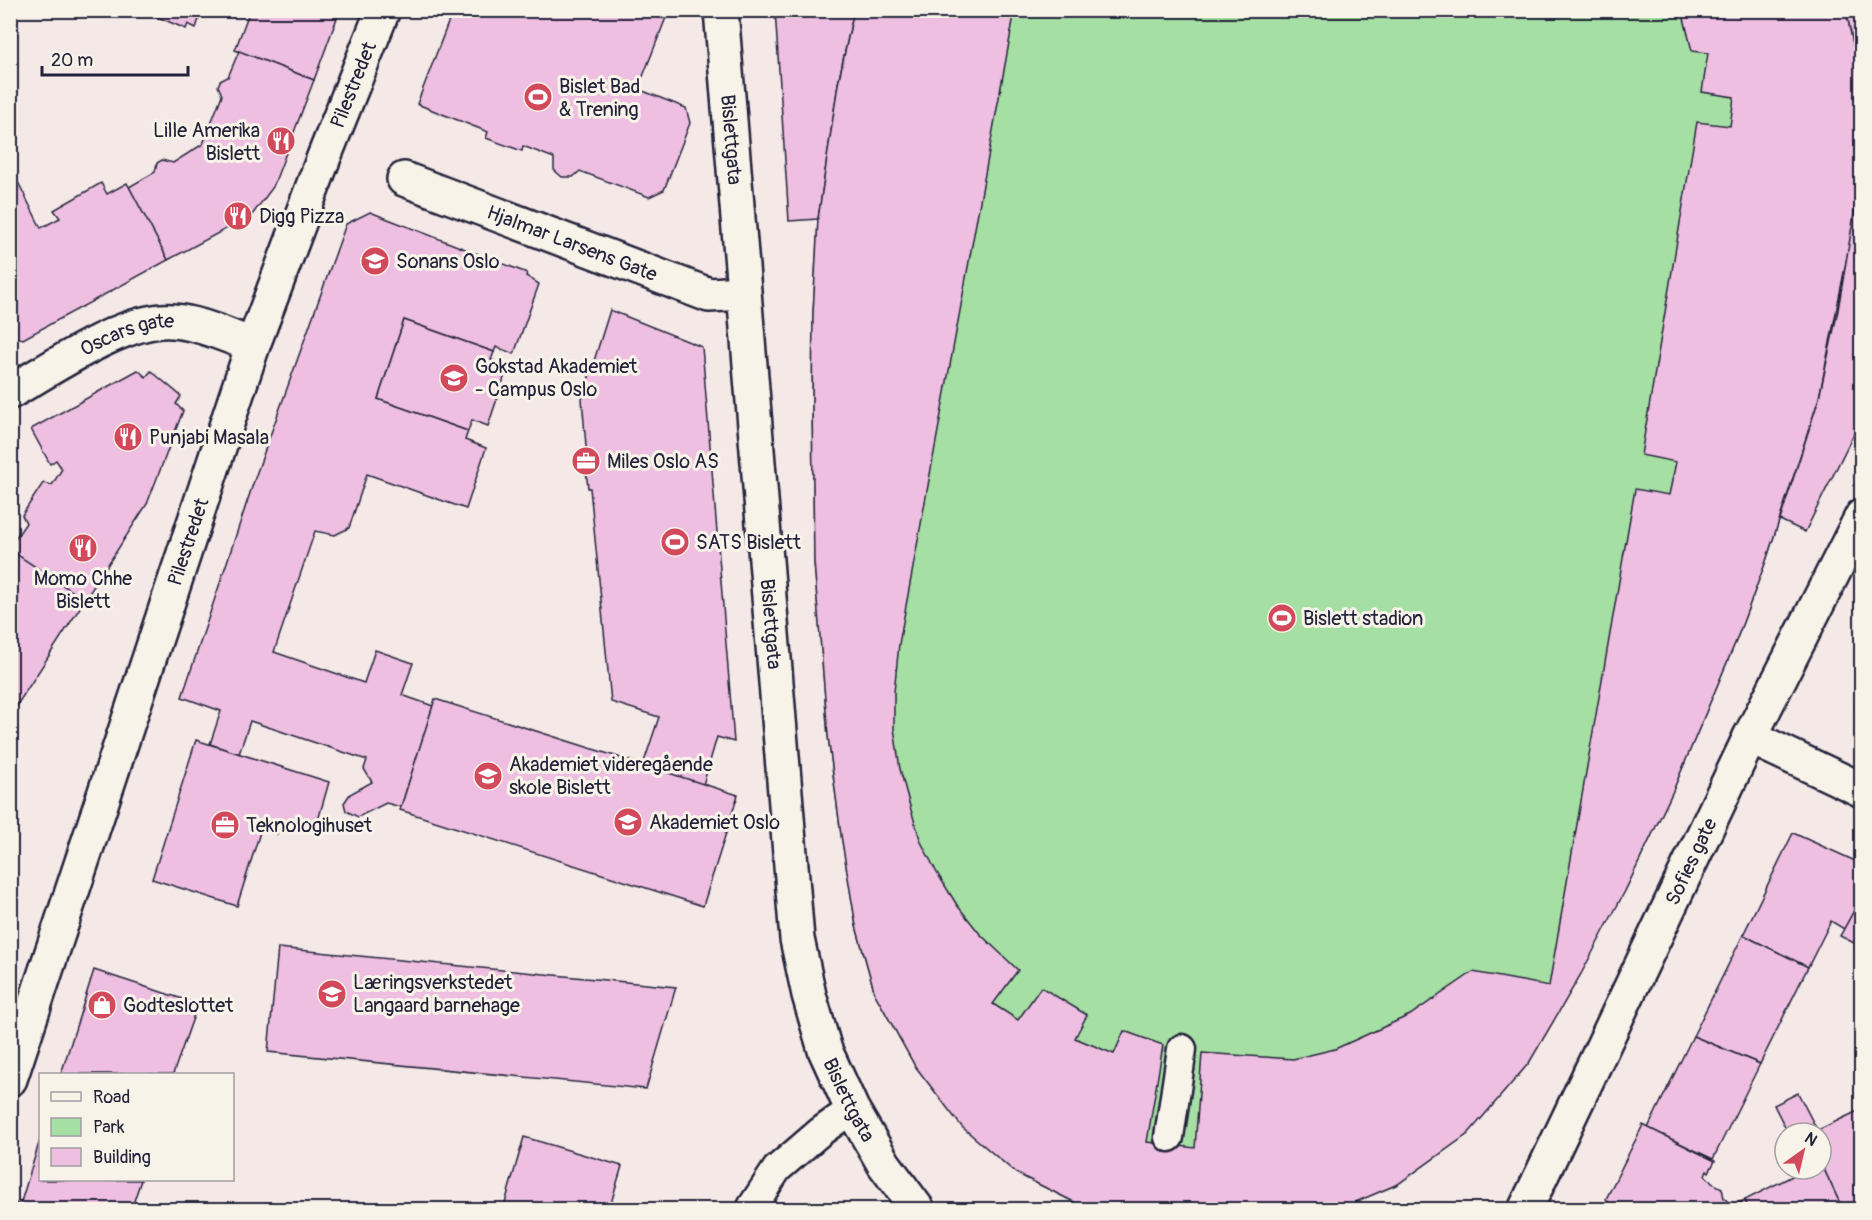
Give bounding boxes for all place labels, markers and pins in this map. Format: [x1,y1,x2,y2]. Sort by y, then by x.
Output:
place label: Bislet Bad & Trening [559,74,640,122]
sports icon: Bislet Bad & Trening [522,81,554,113]
place label: Lille Amerika Bislett [153,118,261,166]
restaurant icon: Lille Amerika Bislett [265,125,297,157]
restaurant icon: Digg Pizza [222,200,254,232]
place label: Digg Pizza [259,204,344,229]
school or university icon: Sonans Oslo [359,245,391,277]
place label: Sonans Oslo [396,249,500,274]
place label: Gokstad Akademiet - Campus Oslo [475,354,638,402]
school or university icon: Gokstad Akademiet - Campus Oslo [438,362,470,394]
restaurant icon: Punjabi Masala [112,421,144,453]
place label: Punjabi Masala [149,425,269,450]
office icon: Miles Oslo AS [570,445,602,477]
place label: Miles Oslo AS [607,449,719,474]
sports icon: SATS Bislett [659,526,691,558]
place label: SATS Bislett [696,530,802,555]
restaurant icon: Momo Chhe Bislett [67,532,99,564]
place label: Momo Chhe Bislett [34,566,132,614]
sports icon: Bislett stadion [1266,602,1298,634]
place label: Bislett stadion [1303,606,1423,631]
place label: Akademiet videregående skole Bislett [509,752,713,800]
school or university icon: Akademiet videregående skole Bislett [472,760,504,792]
school or university icon: Akademiet Oslo [612,806,644,838]
office icon: Teknologihuset [209,809,241,841]
place label: Akademiet Oslo [649,810,780,835]
place label: Teknologihuset [246,813,373,838]
place label: Læringsverkstedet Langaard barnehage [353,970,520,1018]
school or university icon: Læringsverkstedet Langaard barnehage [316,978,348,1010]
shop icon: Godteslottet [86,989,118,1021]
place label: Godteslottet [123,993,234,1018]

